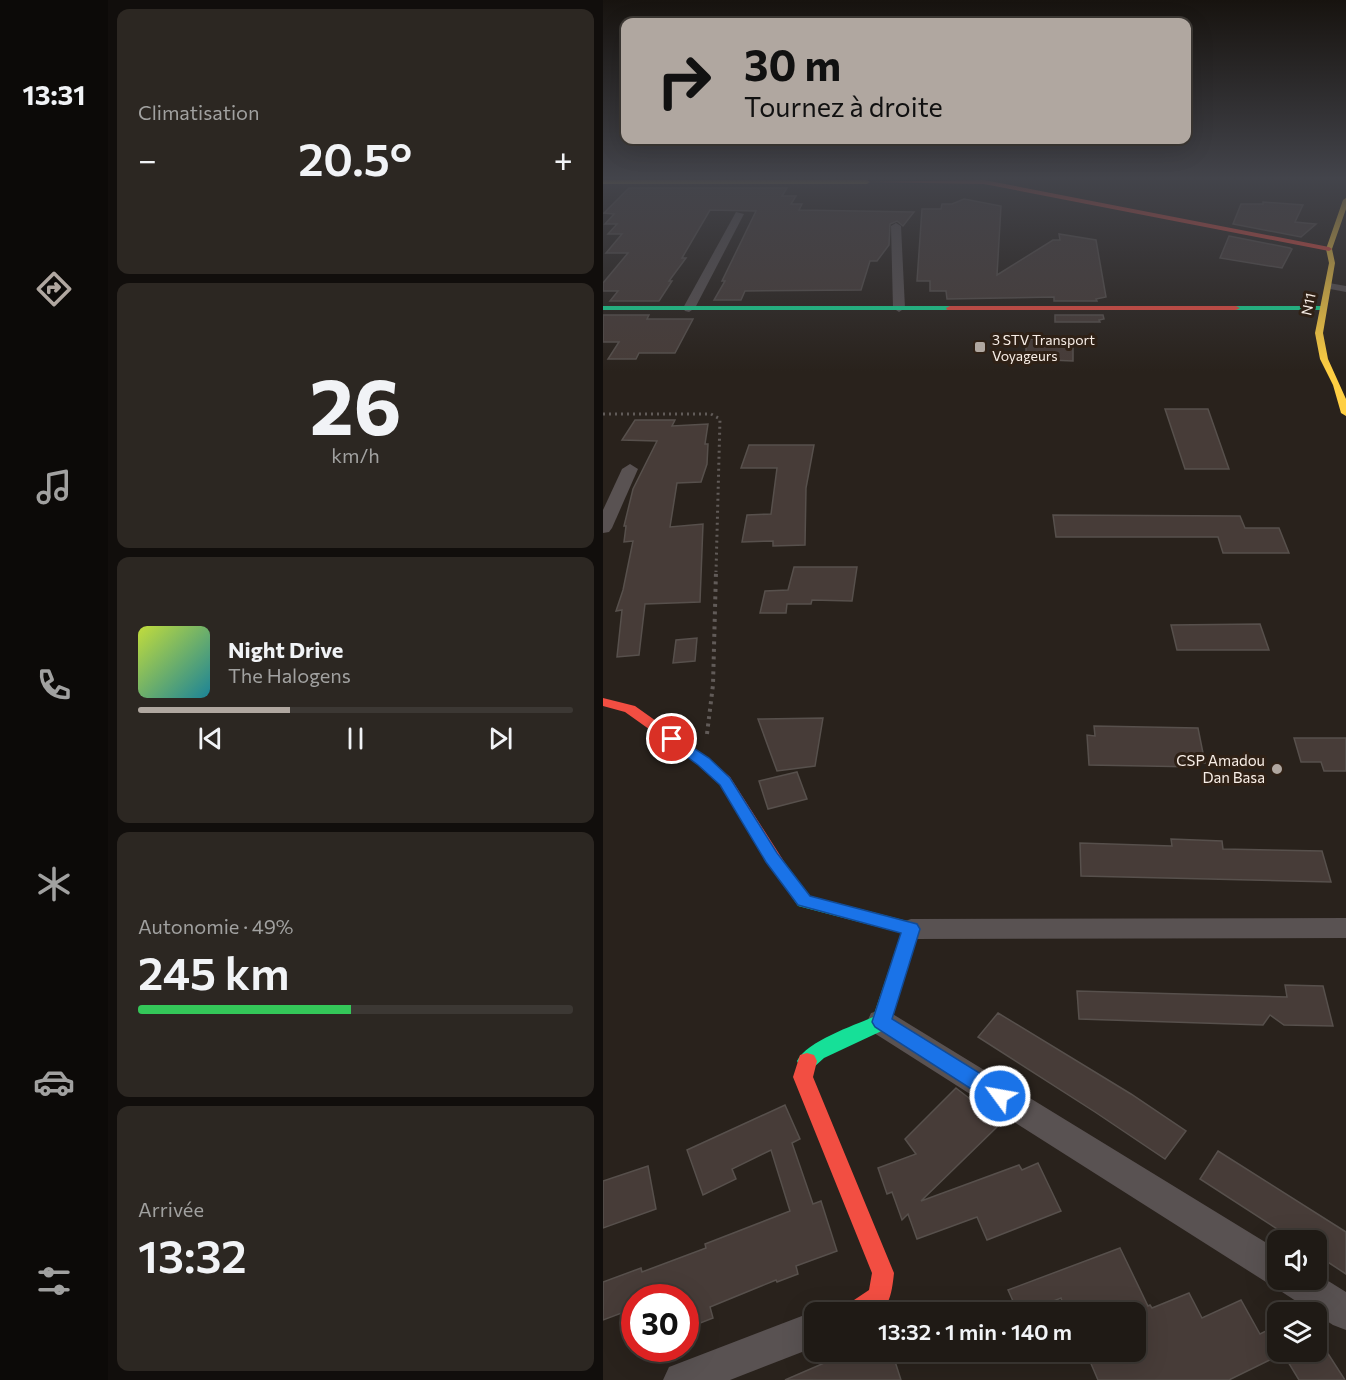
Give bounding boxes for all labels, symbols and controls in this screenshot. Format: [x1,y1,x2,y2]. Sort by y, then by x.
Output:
text: 30 m [744,38,841,90]
icon: right [645,42,723,120]
text: 13:31 [22,78,86,111]
text: Tournez à droite [744,90,943,123]
text: Climatisation [138,100,259,124]
text: 20.5° [298,130,412,185]
text: − [138,138,157,179]
text: + [554,138,573,179]
icon: directions [33,268,75,310]
street label: N11 [1297,291,1319,317]
place label: 3 STV Transport Voyageurs [992,331,1095,364]
marker: 3 STV Transport Voyageurs [973,340,987,354]
text: 26 [309,356,402,451]
text: km/h [331,443,380,467]
icon: music [33,466,75,508]
text: Night Drive [228,636,343,663]
text: The Halogens [228,663,351,687]
icon: phone [33,664,75,706]
pin [646,713,697,764]
icon: previous [194,722,227,755]
icon: pause [339,722,372,755]
icon: next [484,722,517,755]
icon: arrive [655,722,688,755]
place label: CSP Amadou Dan Basa [1176,751,1265,786]
marker: CSP Amadou Dan Basa [1270,762,1284,776]
icon: climate [33,863,75,905]
text: Autonomie · 49% [138,914,293,938]
text: 245 km [138,944,289,999]
icon: car [33,1061,75,1103]
position arrow [968,1064,1032,1128]
text: Arrivée [138,1197,204,1221]
text: 13:32 [138,1227,247,1282]
map controls [1267,1230,1327,1362]
button: sound [1267,1230,1327,1290]
icon: filters [33,1260,75,1302]
speed limit sign: 30 [621,1284,699,1362]
button: layers [1267,1302,1327,1362]
text: 13:32 · 1 min · 140 m [878,1318,1072,1345]

